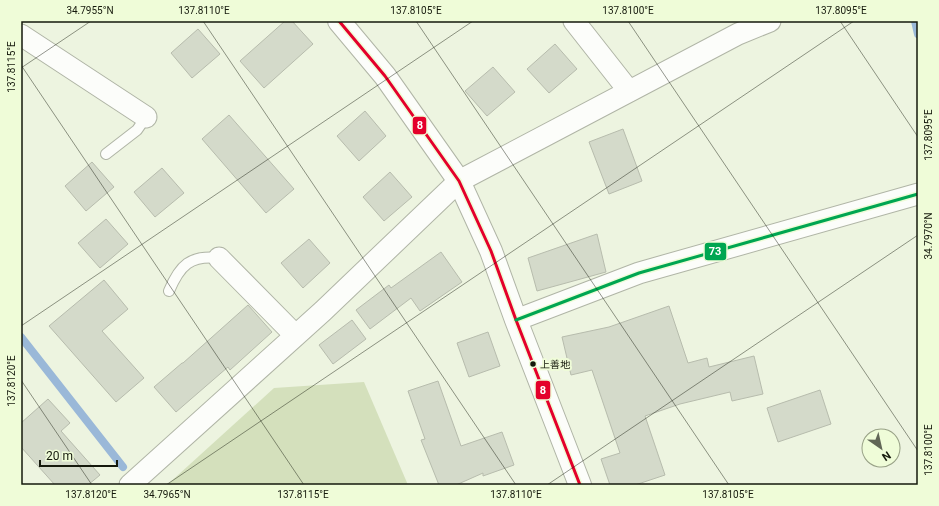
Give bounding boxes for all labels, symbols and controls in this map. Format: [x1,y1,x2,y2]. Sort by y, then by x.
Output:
text: 34.7955°N [66,5,114,16]
text: 137.8110°E [178,5,230,16]
text: 137.8105°E [390,5,442,16]
text: 137.8100°E [602,5,654,16]
text: 137.8095°E [815,5,867,16]
text: 137.8115°E [6,41,17,93]
text: 137.8095°E [923,109,934,161]
line badge: 8 [412,116,427,135]
text: 8 [417,119,423,132]
text: 34.7970°N [923,212,934,260]
line badge: 73 [704,242,727,261]
text: 73 [709,245,721,258]
text: 137.8120°E [6,355,17,407]
marker: 上善地 [528,359,538,369]
place label: 上善地 [540,359,571,370]
line badge: 8 [535,380,551,400]
text: 8 [540,384,546,397]
text: 137.8100°E [923,424,934,476]
north arrow [861,428,901,468]
scale bar [40,442,117,468]
text: N [879,448,893,464]
text: 20 m [46,449,73,463]
text: 137.8120°E [65,489,117,500]
text: 34.7965°N [143,489,191,500]
text: 137.8115°E [277,489,329,500]
text: 137.8110°E [490,489,542,500]
text: 137.8105°E [702,489,754,500]

